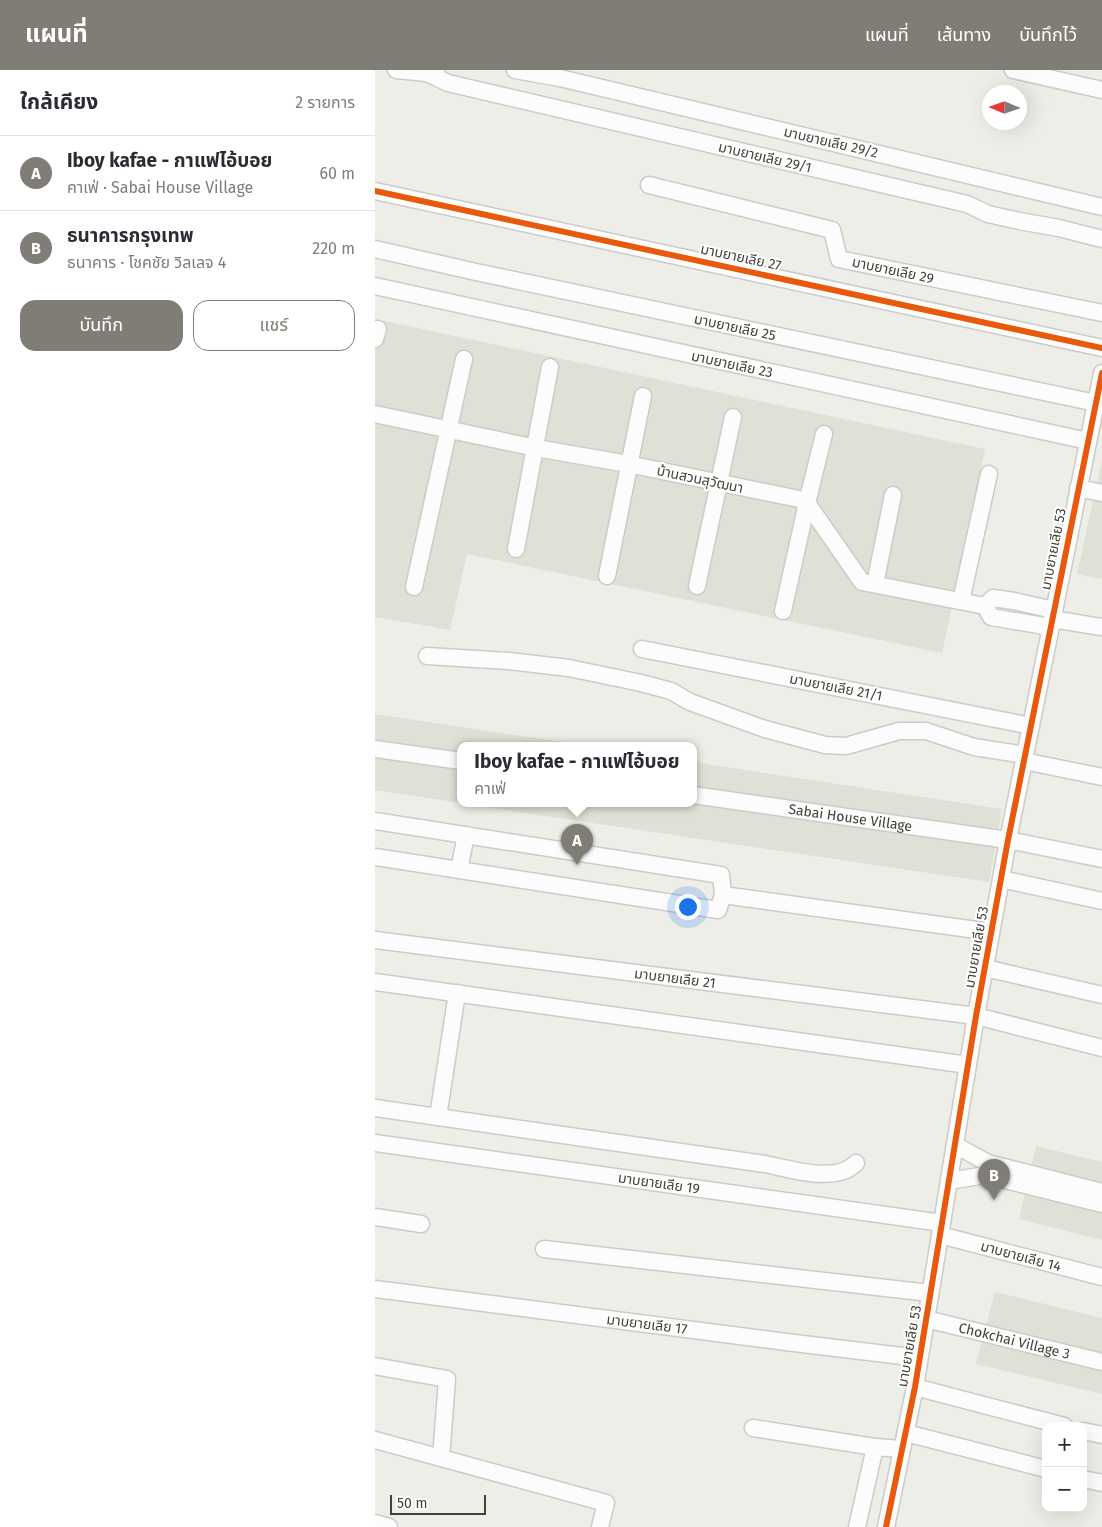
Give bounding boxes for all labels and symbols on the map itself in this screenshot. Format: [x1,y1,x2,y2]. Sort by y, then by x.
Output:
north arrow [982,85,1027,130]
street label: มาบยายเลีย 29/2 [782,123,880,162]
street label: มาบยายเลีย 29/1 [717,139,813,176]
street label: มาบยายเลีย 27 [699,241,783,274]
street label: มาบยายเลีย 29 [850,254,935,287]
street label: มาบยายเลีย 25 [693,311,777,344]
street label: มาบยายเลีย 23 [690,348,774,381]
street label: บ้านสวนสุวัฒนา [655,462,745,497]
street label: มาบยายเลีย 53 [1037,507,1070,591]
street label: มาบยายเลีย 21/1 [788,670,884,705]
street label: Sabai House Village [787,801,913,835]
pin: A [561,824,593,865]
your location [675,894,701,920]
street label: มาบยายเลีย 53 [961,905,992,989]
street label: มาบยายเลีย 21 [633,965,717,992]
pin: B [978,1159,1010,1200]
street label: มาบยายเลีย 19 [617,1169,701,1198]
street label: มาบยายเลีย 14 [979,1238,1063,1276]
street label: มาบยายเลีย 53 [894,1304,925,1388]
street label: มาบยายเลีย 17 [606,1311,688,1338]
street label: Chokchai Village 3 [957,1319,1072,1363]
scale bar [390,1492,486,1515]

